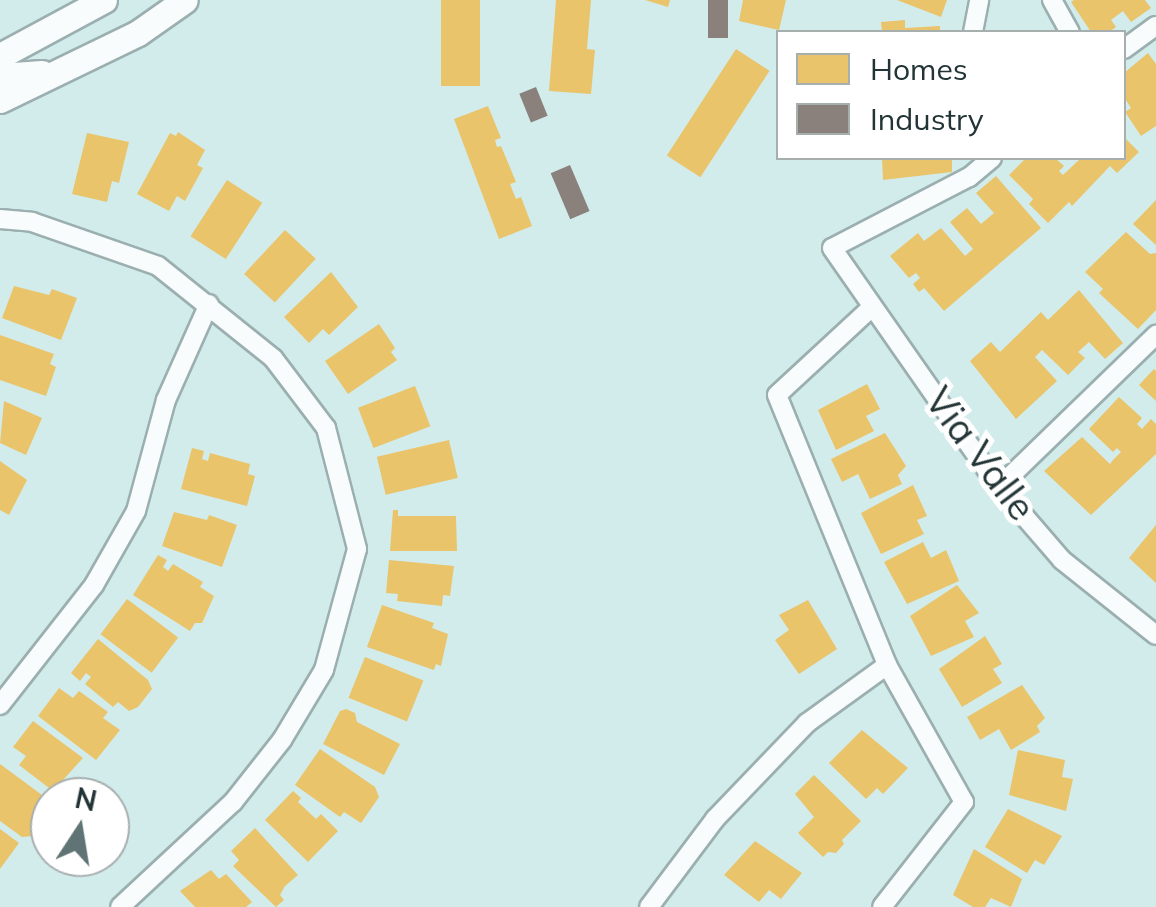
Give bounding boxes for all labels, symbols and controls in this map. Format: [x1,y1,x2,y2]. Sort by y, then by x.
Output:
legend [776,30,1126,160]
text: Homes [870,50,968,88]
text: Industry [870,100,984,138]
street label: Via Valle [915,379,1045,529]
north arrow [30,777,130,877]
text: N [72,780,100,818]

